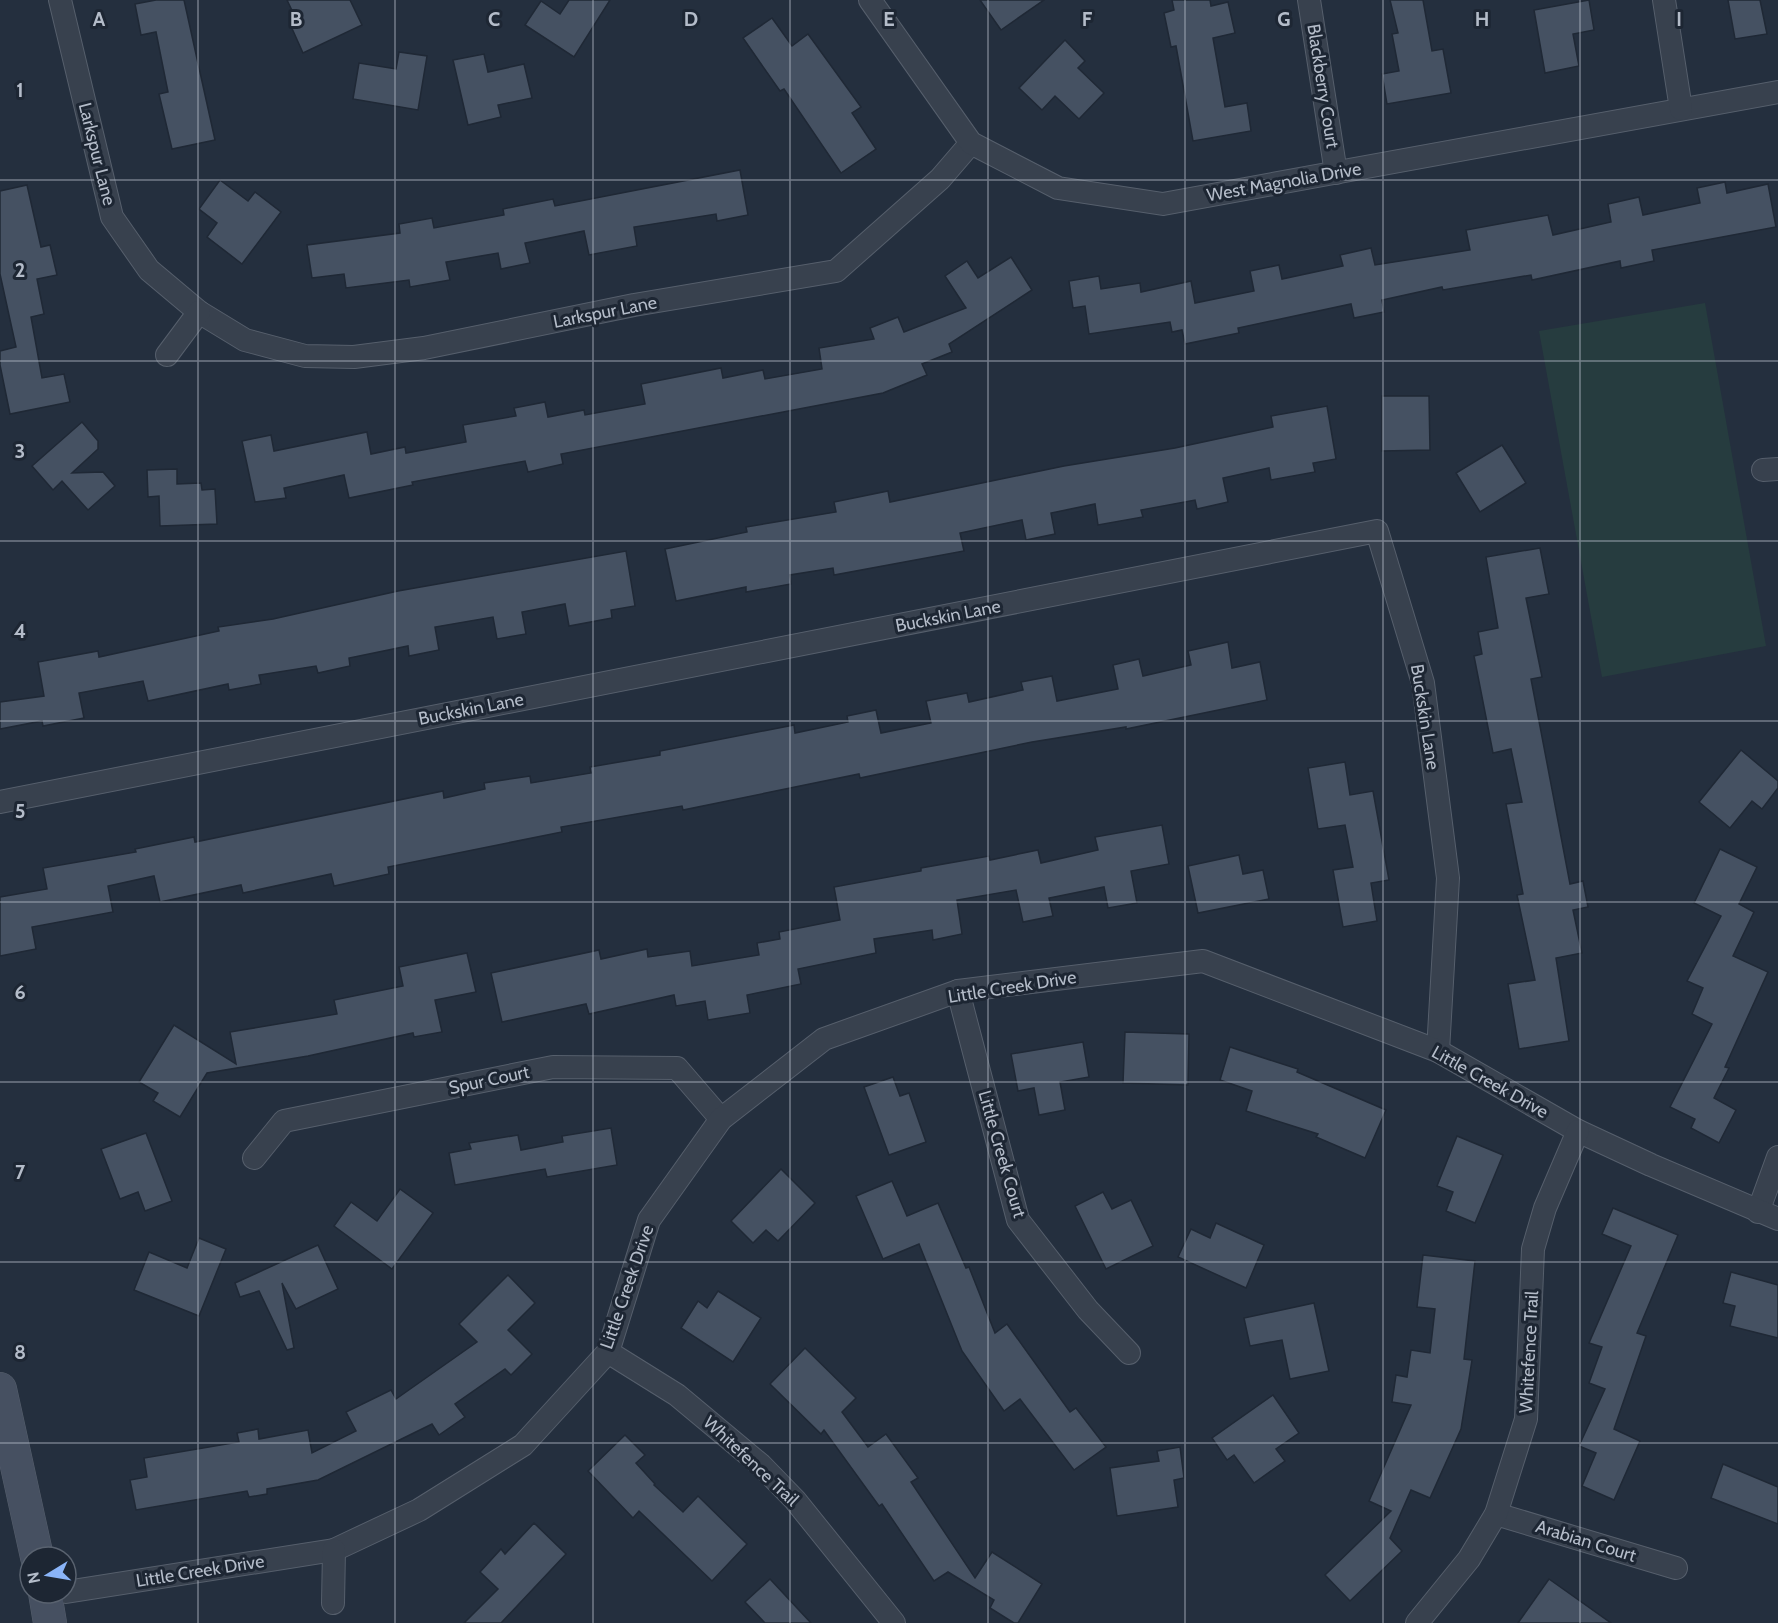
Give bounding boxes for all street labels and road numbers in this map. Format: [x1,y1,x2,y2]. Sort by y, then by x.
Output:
street label: Blackberry Court [1302,22,1344,150]
street label: Larkspur Lane [74,100,120,208]
street label: West Magnolia Drive [1205,158,1363,206]
street label: Larkspur Lane [551,291,659,333]
street label: Buckskin Lane [894,595,1002,637]
street label: Buckskin Lane [1406,663,1444,771]
street label: Buckskin Lane [417,688,525,730]
street label: Little Creek Drive [946,966,1078,1008]
street label: Little Creek Drive [1428,1041,1552,1123]
street label: Spur Court [447,1061,531,1099]
street label: Little Creek Court [973,1088,1031,1220]
street label: Little Creek Drive [595,1222,659,1352]
street label: Whitefence Trail [1515,1290,1543,1414]
street label: Whitefence Trail [699,1411,804,1511]
street label: Arabian Court [1533,1515,1639,1567]
street label: Little Creek Drive [134,1550,266,1592]

